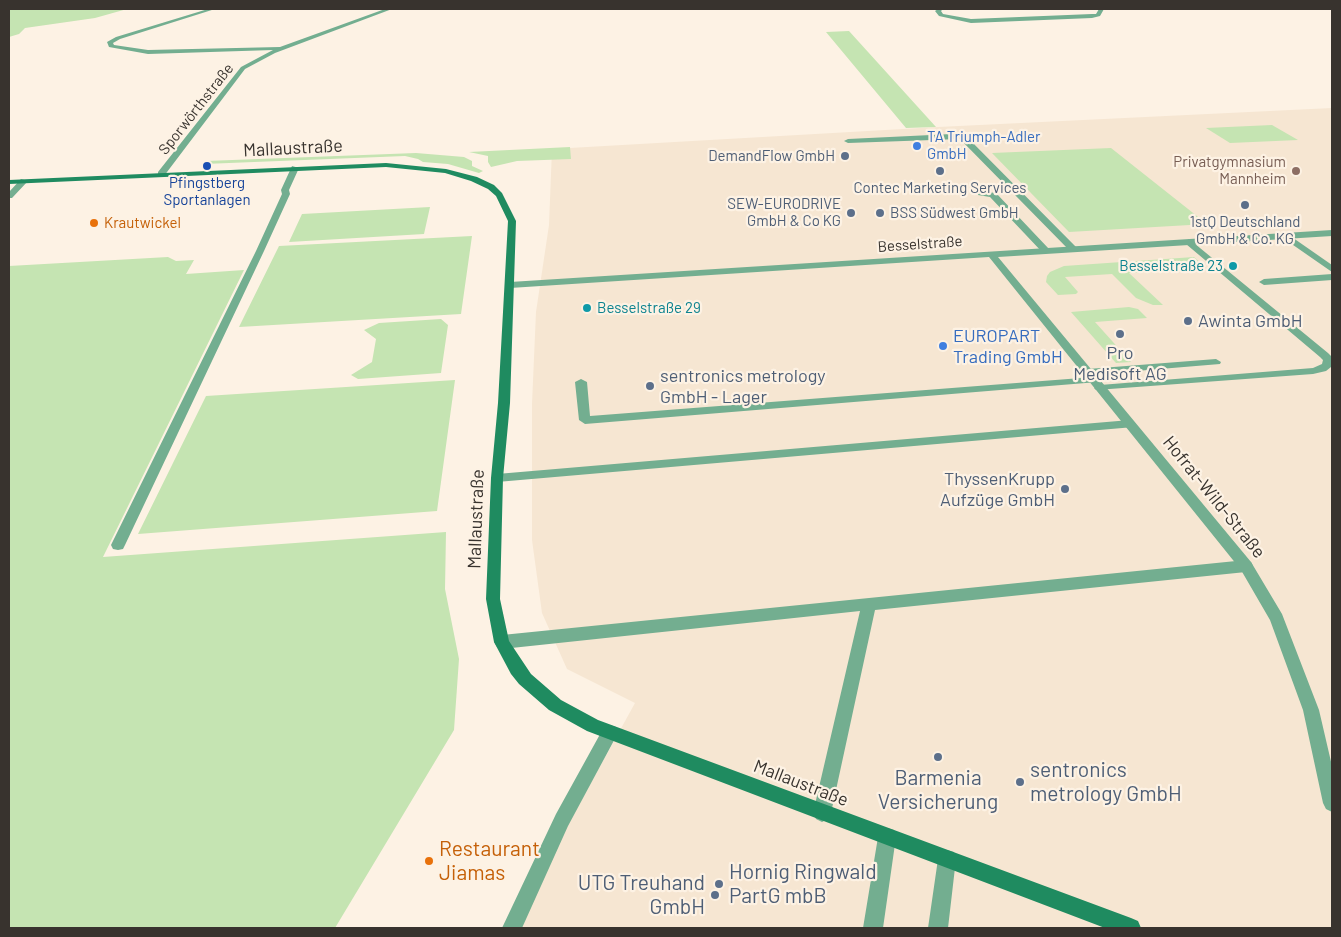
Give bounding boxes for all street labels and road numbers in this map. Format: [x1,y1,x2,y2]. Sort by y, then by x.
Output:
street label: Sporwörthstraße [155,60,237,158]
street label: Mallaustraße [243,135,343,161]
street label: Besselstraße [877,232,963,256]
street label: Hofrat-Wild-Straße [1158,432,1270,562]
street label: Mallaustraße [463,469,489,569]
street label: Mallaustraße [751,755,851,811]

